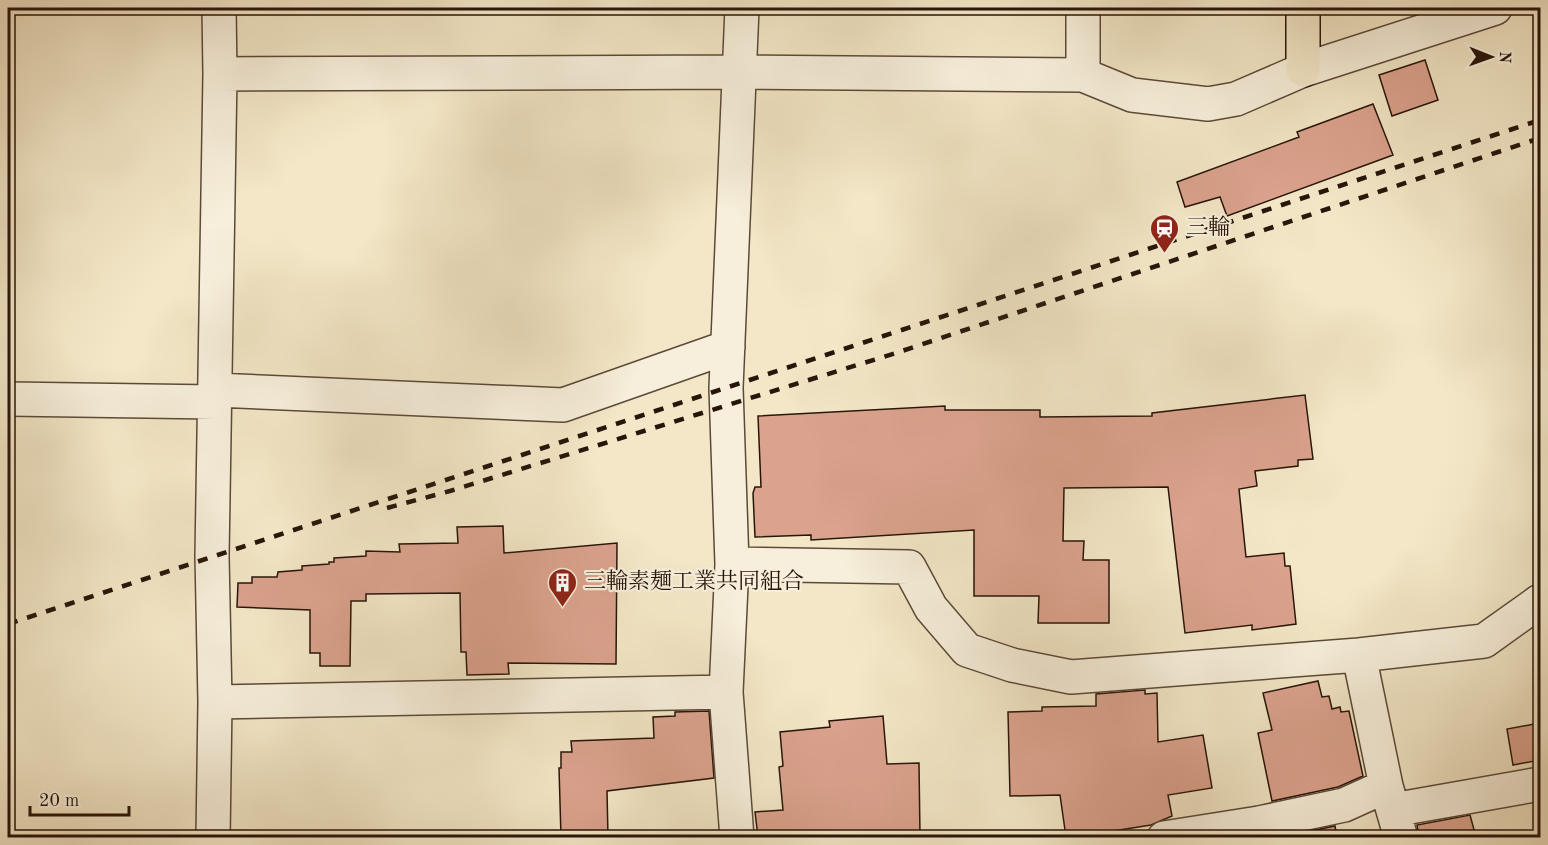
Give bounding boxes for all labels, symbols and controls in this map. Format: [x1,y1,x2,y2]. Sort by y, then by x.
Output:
north arrow [1461,27,1521,87]
text: N [1496,51,1512,64]
station icon: 三輪 [1149,212,1181,254]
place label: 三輪 [1186,215,1230,239]
building icon: 三輪素麺工業共同組合 [547,566,579,608]
place label: 三輪素麺工業共同組合 [584,569,804,593]
scale bar [30,779,129,817]
text: 20 m [39,792,79,810]

